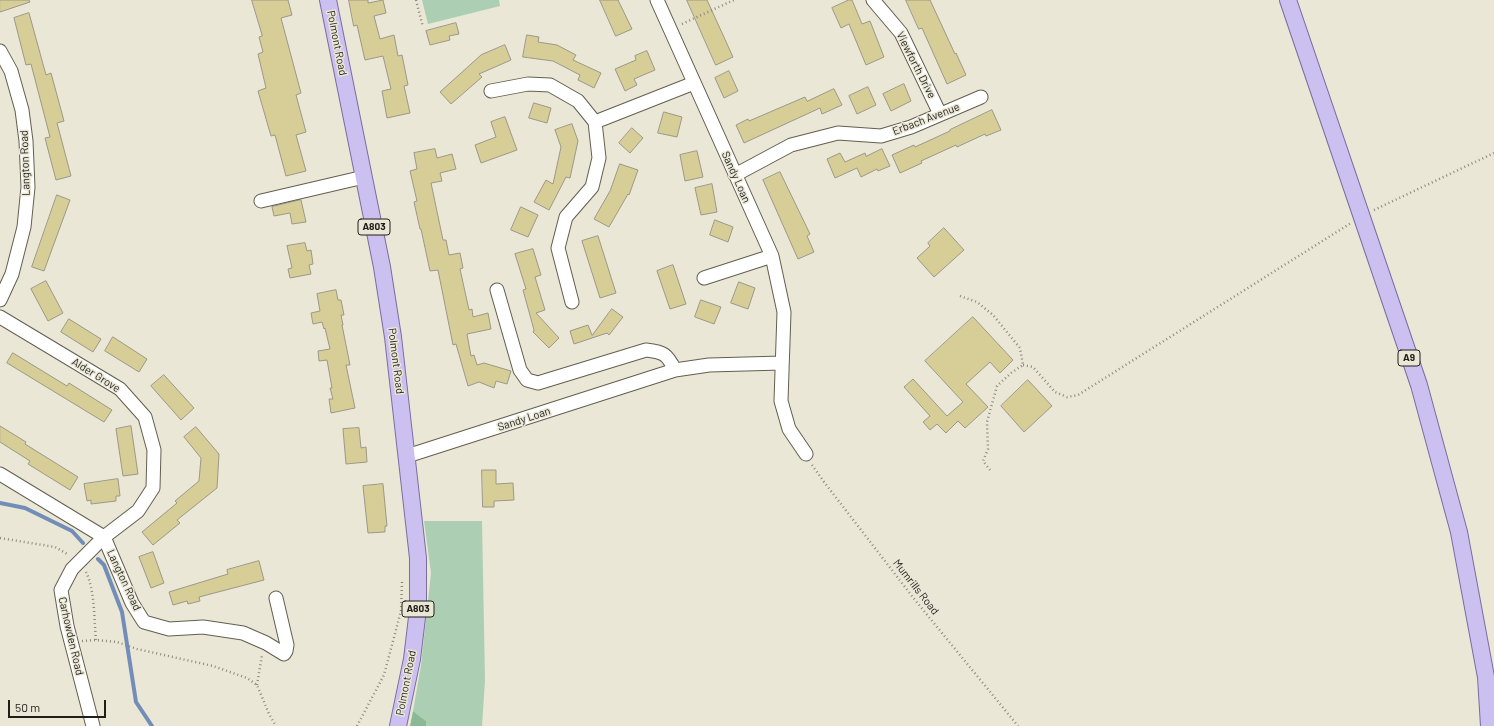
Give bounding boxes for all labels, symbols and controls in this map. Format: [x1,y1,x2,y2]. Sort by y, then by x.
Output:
street label: Polmont Road [324,9,350,77]
street label: Viewforth Drive [894,29,938,101]
street label: Erbach Avenue [890,100,962,138]
street label: Langton Road [17,130,33,196]
street label: Sandy Loan [719,149,753,205]
road number: A803 [358,219,390,235]
street label: Polmont Road [385,327,407,395]
road number: A9 [1398,350,1420,366]
street label: Alder Grove [69,355,123,395]
street label: Sandy Loan [496,404,552,434]
street label: Langton Road [104,547,144,613]
street label: Mumrills Road [890,557,942,617]
street label: Carhowden Road [56,596,86,676]
road number: A803 [402,601,434,617]
street label: Polmont Road [393,649,419,717]
scale bar [10,692,108,718]
text: 50 m [15,700,40,714]

